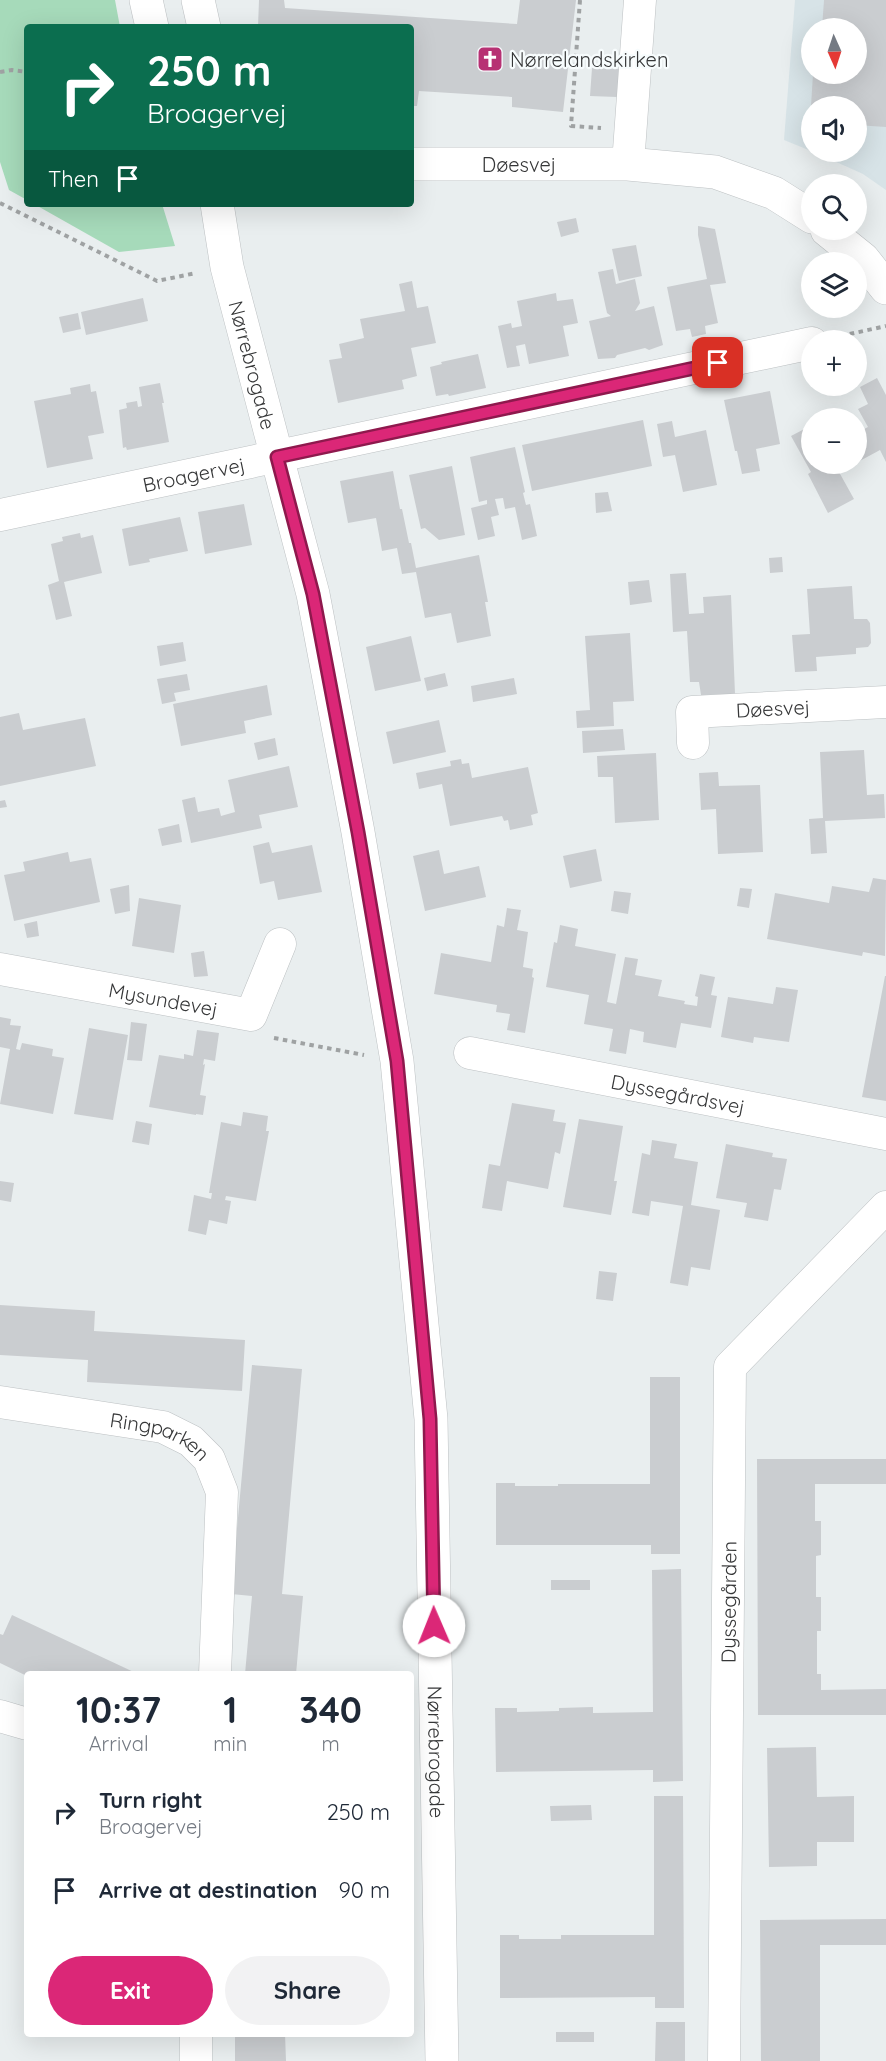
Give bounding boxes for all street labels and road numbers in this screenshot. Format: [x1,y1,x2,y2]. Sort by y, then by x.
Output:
street label: Døesvej [482,152,556,177]
street label: Nørrebrogade [224,298,282,432]
street label: Broagervej [140,451,247,497]
street label: Døesvej [735,693,811,722]
street label: Mysundevej [107,977,220,1021]
street label: Dyssegårdsvej [609,1068,747,1119]
street label: Ringparken [108,1407,216,1466]
street label: Dyssegården [715,1541,741,1663]
street label: Nørrebrogade [423,1686,450,1818]

